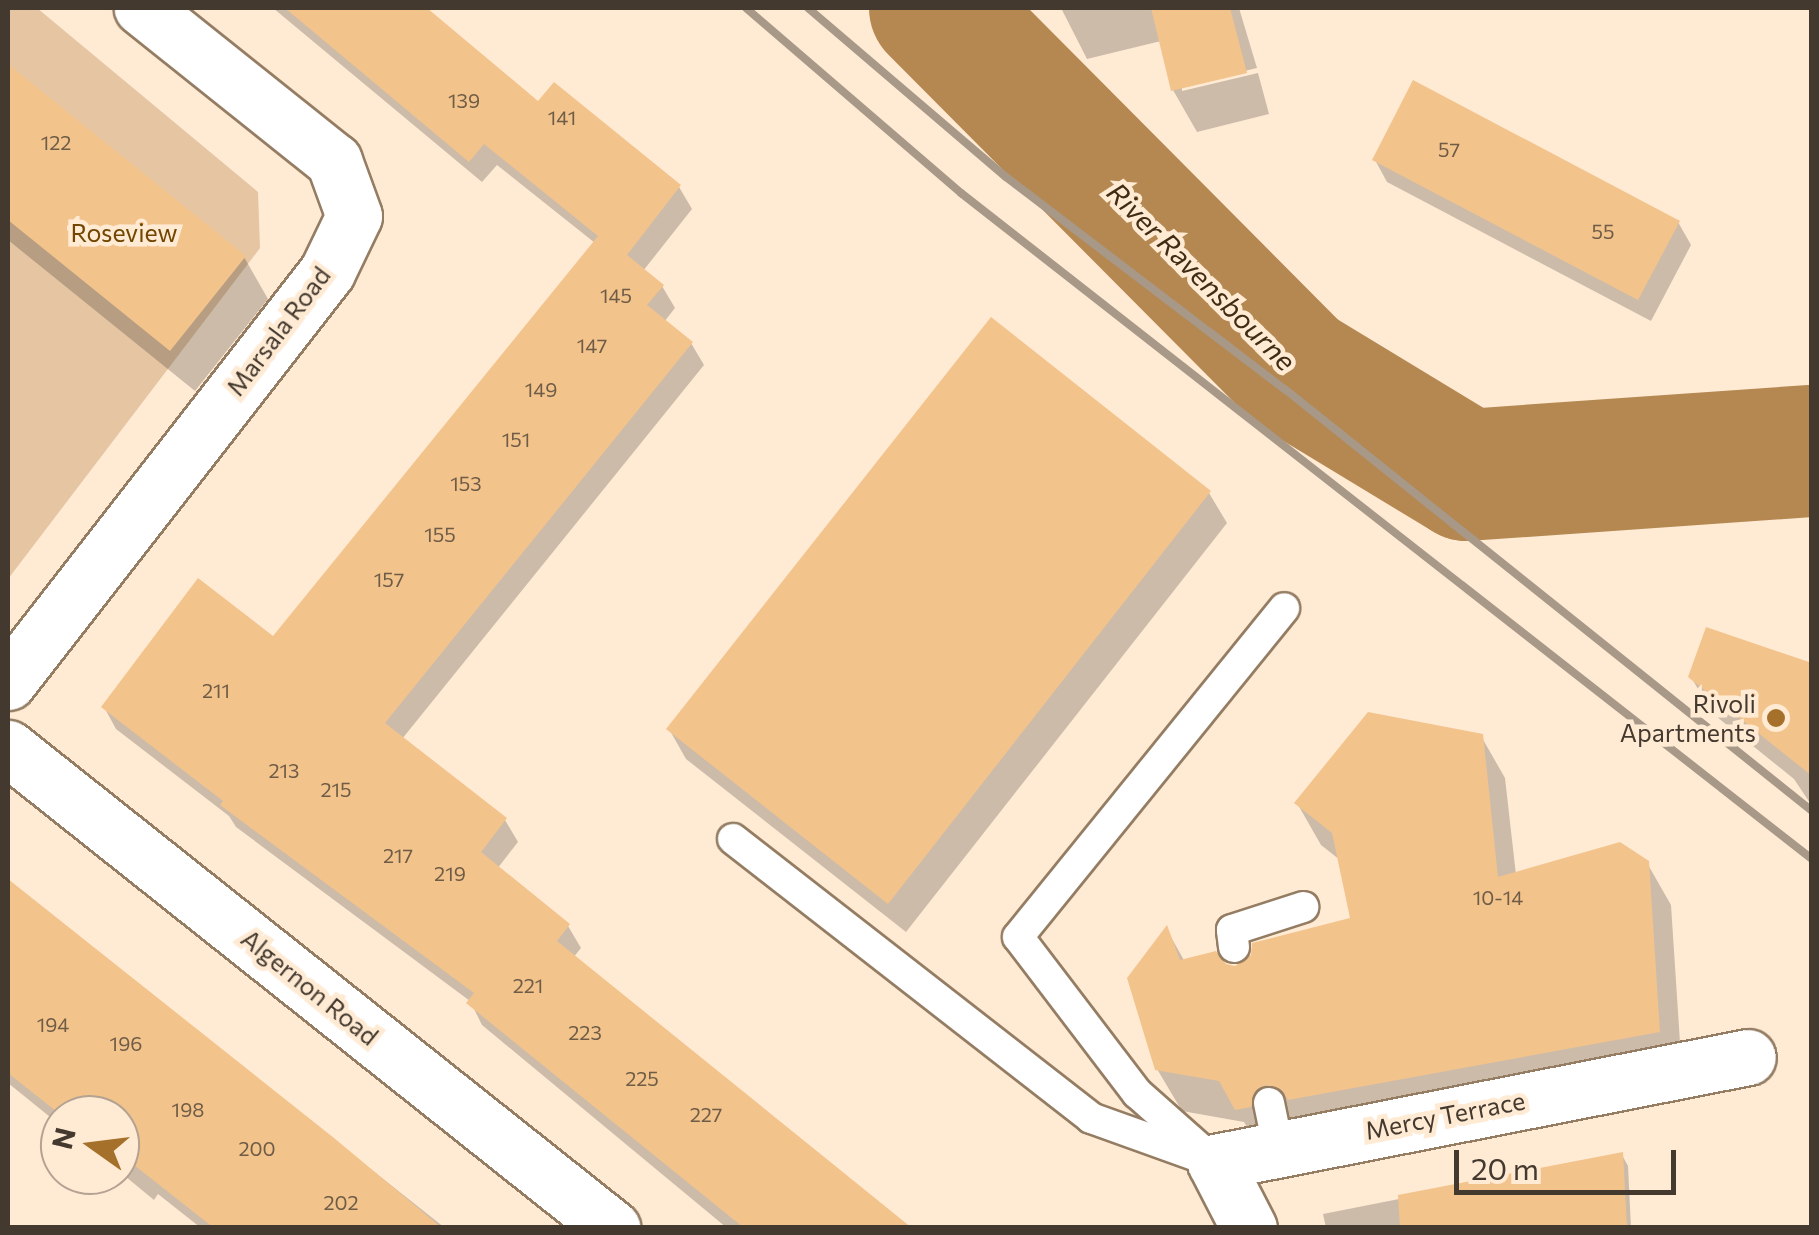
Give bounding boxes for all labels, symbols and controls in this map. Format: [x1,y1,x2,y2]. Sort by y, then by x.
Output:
house number: 139 [448,88,480,112]
house number: 141 [548,105,576,129]
house number: 122 [41,130,71,154]
house number: 57 [1438,137,1460,161]
water label: River Ravensbourne [1101,175,1303,377]
park label: Roseview [71,217,177,247]
house number: 55 [1592,219,1614,243]
street label: Marsala Road [220,261,336,401]
house number: 145 [600,283,632,307]
house number: 147 [577,333,607,357]
house number: 149 [525,377,557,401]
house number: 151 [502,427,530,451]
house number: 153 [450,471,482,495]
house number: 155 [424,522,456,546]
house number: 157 [374,567,404,591]
house number: 211 [202,678,230,702]
place label: Rivoli Apartments [1620,689,1756,748]
marker: Rivoli Apartments [1765,707,1787,729]
house number: 213 [268,758,300,782]
house number: 215 [320,777,352,801]
house number: 217 [383,843,413,867]
house number: 219 [434,861,466,885]
house number: 10-14 [1473,885,1523,909]
street label: Algernon Road [236,923,384,1051]
house number: 221 [513,973,543,997]
house number: 194 [37,1012,69,1036]
house number: 223 [568,1020,602,1044]
house number: 196 [110,1031,142,1055]
house number: 225 [625,1066,659,1090]
street label: Mercy Terrace [1362,1085,1528,1145]
north arrow [40,1095,140,1195]
house number: 198 [172,1097,204,1121]
house number: 227 [690,1102,722,1126]
text: N [44,1124,82,1153]
scale bar [1459,1130,1682,1192]
house number: 200 [238,1136,276,1160]
text: 20 m [1471,1149,1539,1186]
house number: 202 [323,1190,359,1214]

